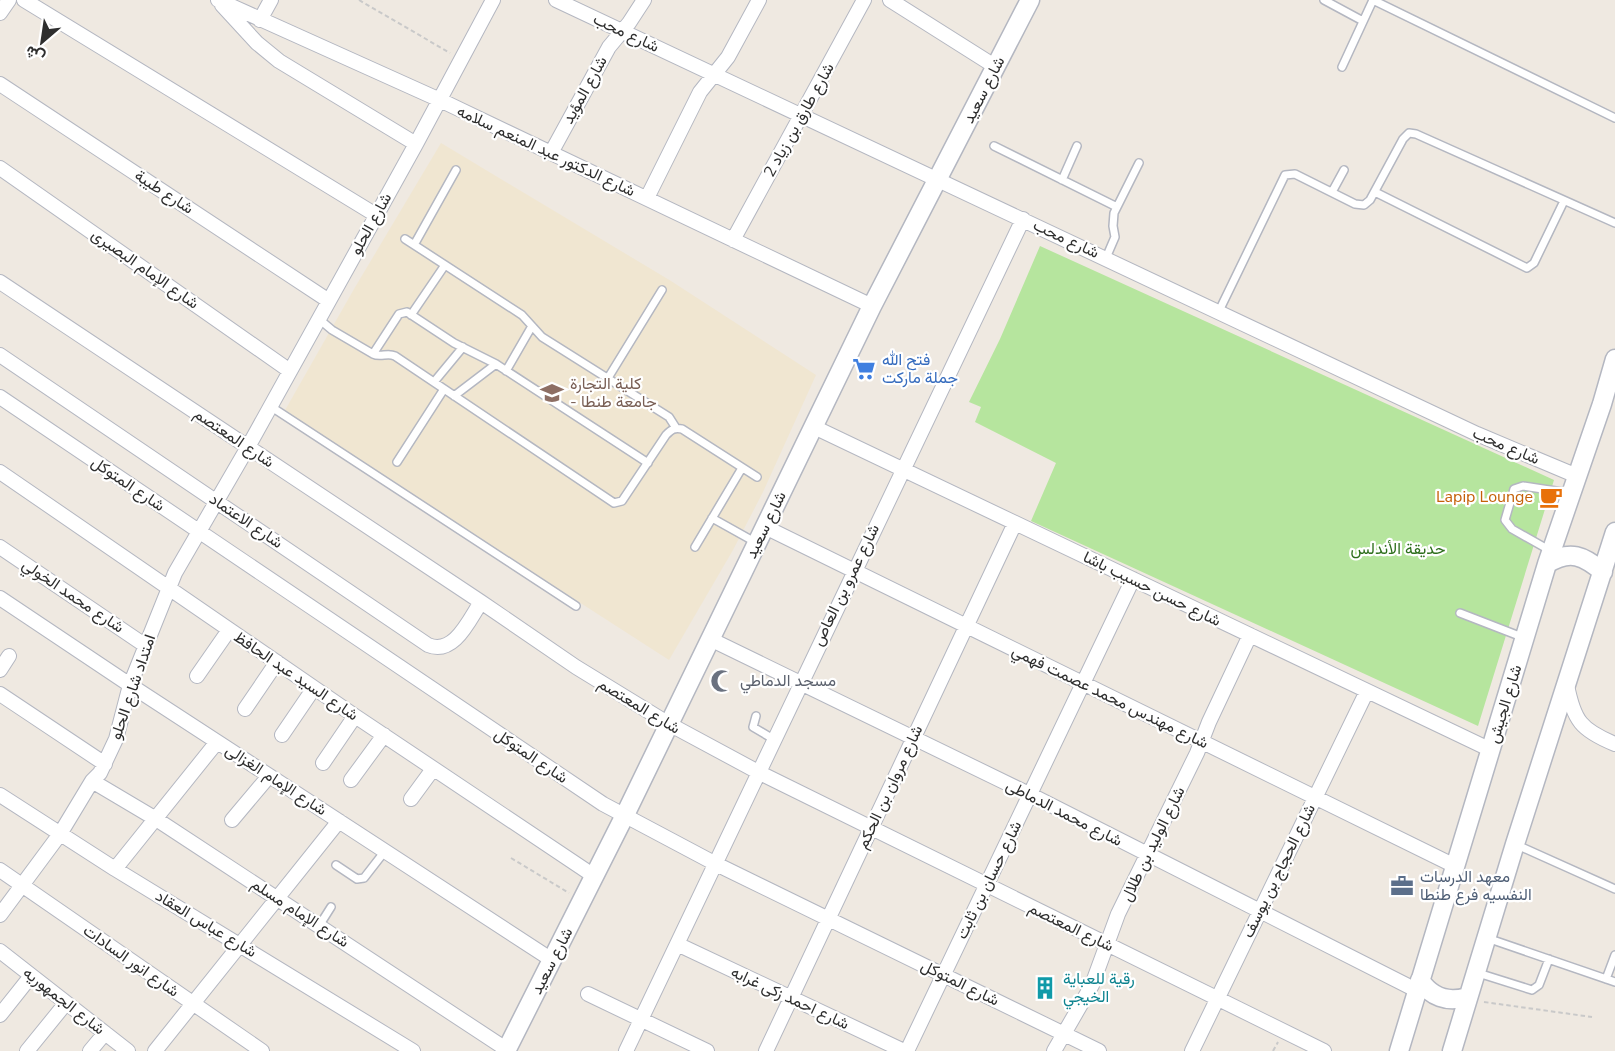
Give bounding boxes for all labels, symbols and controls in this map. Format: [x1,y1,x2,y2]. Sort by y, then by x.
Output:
street label: شارع محب [589,8,663,58]
north arrow [12,12,72,72]
text: ش [21,40,49,69]
street label: شارع المؤيد [557,52,613,128]
street label: شارع سعيد [958,53,1010,127]
street label: شارع طارق بن زياد 2 [758,59,840,181]
street label: شارع الدكتور عبد المنعم سلامه [453,100,639,202]
street label: شارع طيبة [130,165,198,219]
street label: شارع الحلو [345,189,397,259]
street label: شارع محب [1029,214,1103,264]
street label: شارع الإمام البصيرى [87,224,203,314]
place label: فتح الله جملة ماركت [882,349,958,389]
supermarket icon: فتح الله جملة ماركت [851,356,877,382]
place label: كلية التجارة - جامعة طنطا [570,373,657,413]
school or university icon: كلية التجارة - جامعة طنطا [539,380,565,406]
street label: شارع المعتصم [189,403,279,473]
street label: شارع محب [1469,422,1543,470]
street label: شارع المتوكل [87,451,169,517]
cafe icon: Lapip Lounge [1538,484,1564,510]
place label: Lapip Lounge [1436,486,1533,508]
street label: شارع الاعتماد [205,488,287,554]
street label: شارع سعيد [740,488,792,562]
street label: شارع عمرو بن العاص [807,520,885,650]
park label: حديقة الأندلس [1351,538,1446,560]
street label: شارع حسن حسيب باشا [1079,546,1225,632]
street label: شارع محمد الخولي [16,554,128,640]
street label: شارع السيد عبد الحافظ [229,626,363,726]
street label: امتداد شارع الحلو [105,632,161,742]
street label: شارع مهندس محمد عصمت فهمي [1007,640,1212,756]
street label: شارع الجيش [1483,662,1527,746]
mosque icon: مسجد الدماطي [709,668,735,694]
place label: مسجد الدماطي [740,670,836,694]
street label: شارع المعتصم [594,673,684,739]
street label: شارع مروان بن الحكم [852,721,928,853]
street label: شارع المتوكل [490,723,572,789]
street label: شارع الإمام الغزالى [221,739,331,821]
street label: شارع محمد الدماطى [1002,774,1126,852]
street label: شارع الوليد بن طلال [1116,783,1190,905]
street label: شارع الحجاج بن يوسف [1237,800,1321,942]
street label: شارع حسان بن ثابت [951,817,1027,943]
place label: معهد الدرسات النفسيه فرع طنطا [1420,866,1532,906]
street label: شارع الإمام مسلم [247,873,353,953]
office icon: معهد الدرسات النفسيه فرع طنطا [1389,873,1415,899]
street label: شارع عباس العقاد [151,885,261,963]
street label: شارع المعتصم [1025,897,1117,957]
street label: شارع انور السادات [79,920,183,1002]
street label: شارع سعيد [526,924,578,998]
street label: شارع المتوكل [917,955,1003,1011]
street label: شارع احمد زكى غرابه [727,961,853,1035]
street label: شارع الجمهوريه [18,962,110,1040]
place label: رقية للعباية الخيجي [1063,968,1135,1010]
building icon: رقية للعباية الخيجي [1032,975,1058,1001]

